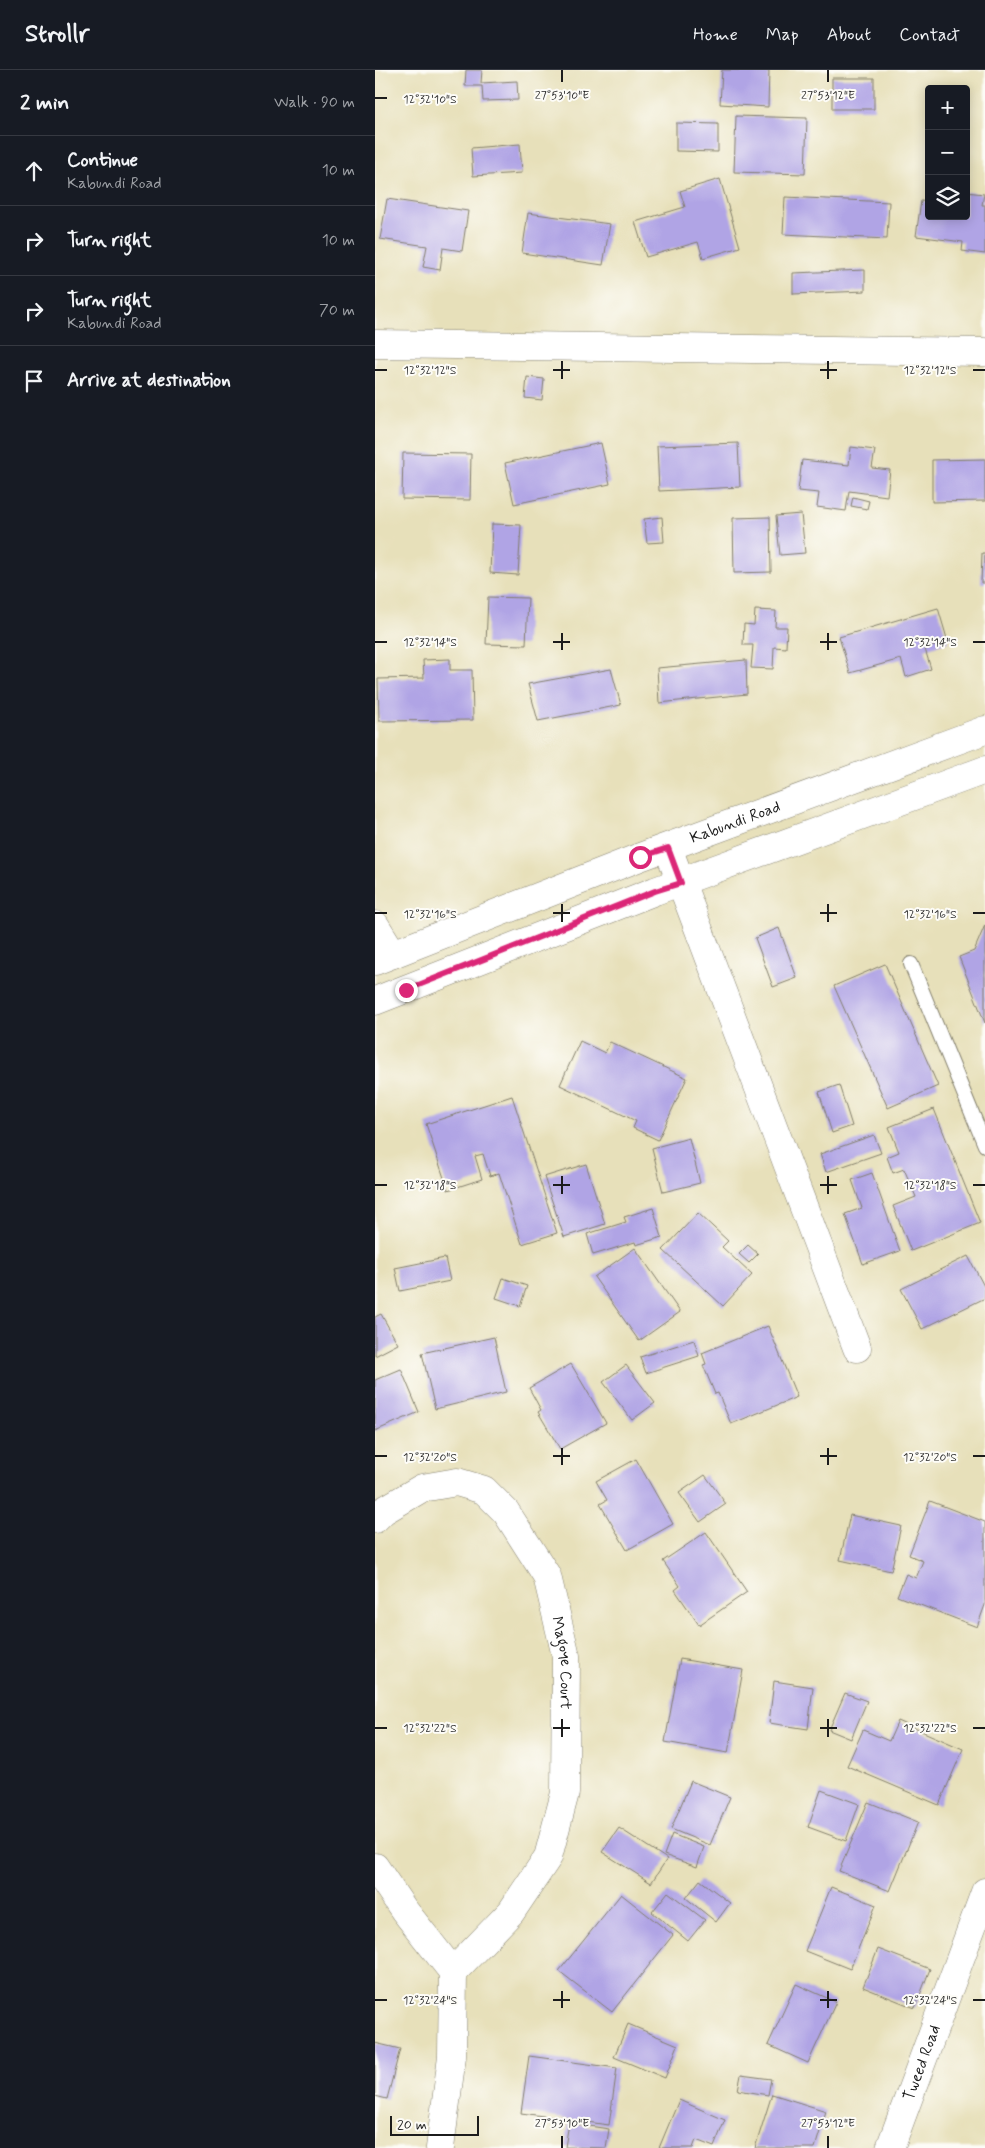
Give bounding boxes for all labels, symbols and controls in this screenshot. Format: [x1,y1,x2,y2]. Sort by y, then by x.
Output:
text: Strollr [25,19,89,50]
text: Home [693,23,738,47]
text: Map [766,23,799,47]
text: About [827,23,871,47]
text: Contact [899,23,960,47]
map controls [925,85,970,220]
button: + [925,85,970,130]
text: 27°53'10"E [535,88,589,104]
text: 27°53'12"E [801,88,855,104]
text: 2 min [20,89,69,117]
text: Walk · 90 m [274,92,355,113]
text: 12°32'10"S [403,92,457,108]
button: − [925,130,970,175]
text: Continue [67,148,138,173]
icon: ahead [20,157,48,185]
text: 10 m [322,160,355,181]
text: Kabundi Road [67,173,162,194]
button: layers [925,175,970,220]
icon: right [20,227,48,255]
text: Turn right [67,228,151,253]
text: 10 m [322,230,355,251]
text: Turn right [67,288,151,313]
icon: right [20,297,48,325]
text: 70 m [319,300,355,321]
text: Kabundi Road [67,313,162,334]
text: 12°32'12"S [404,363,457,379]
text: 12°32'12"S [904,363,957,379]
icon: arrive [20,367,48,395]
text: Arrive at destination [67,368,231,393]
text: 12°32'14"S [403,635,457,651]
text: 12°32'14"S [903,635,957,651]
street label: Kabundi Road [687,796,783,848]
route start [629,846,652,869]
text: 12°32'16"S [403,907,457,923]
text: 12°32'16"S [903,907,957,923]
route end [395,979,418,1002]
text: 12°32'18"S [403,1178,457,1194]
text: 12°32'18"S [903,1178,957,1194]
text: 12°32'20"S [403,1450,457,1466]
text: 12°32'20"S [903,1450,957,1466]
street label: Magoye Court [546,1614,577,1710]
text: 12°32'22"S [403,1721,457,1737]
text: 12°32'22"S [903,1721,957,1737]
text: 12°32'24"S [403,1993,457,2009]
text: 12°32'24"S [903,1993,957,2009]
street label: Tweed Road [898,2022,945,2104]
scale bar [390,2113,479,2136]
text: 20 m [397,2116,427,2134]
text: 27°53'10"E [535,2116,589,2132]
text: 27°53'12"E [801,2116,855,2132]

